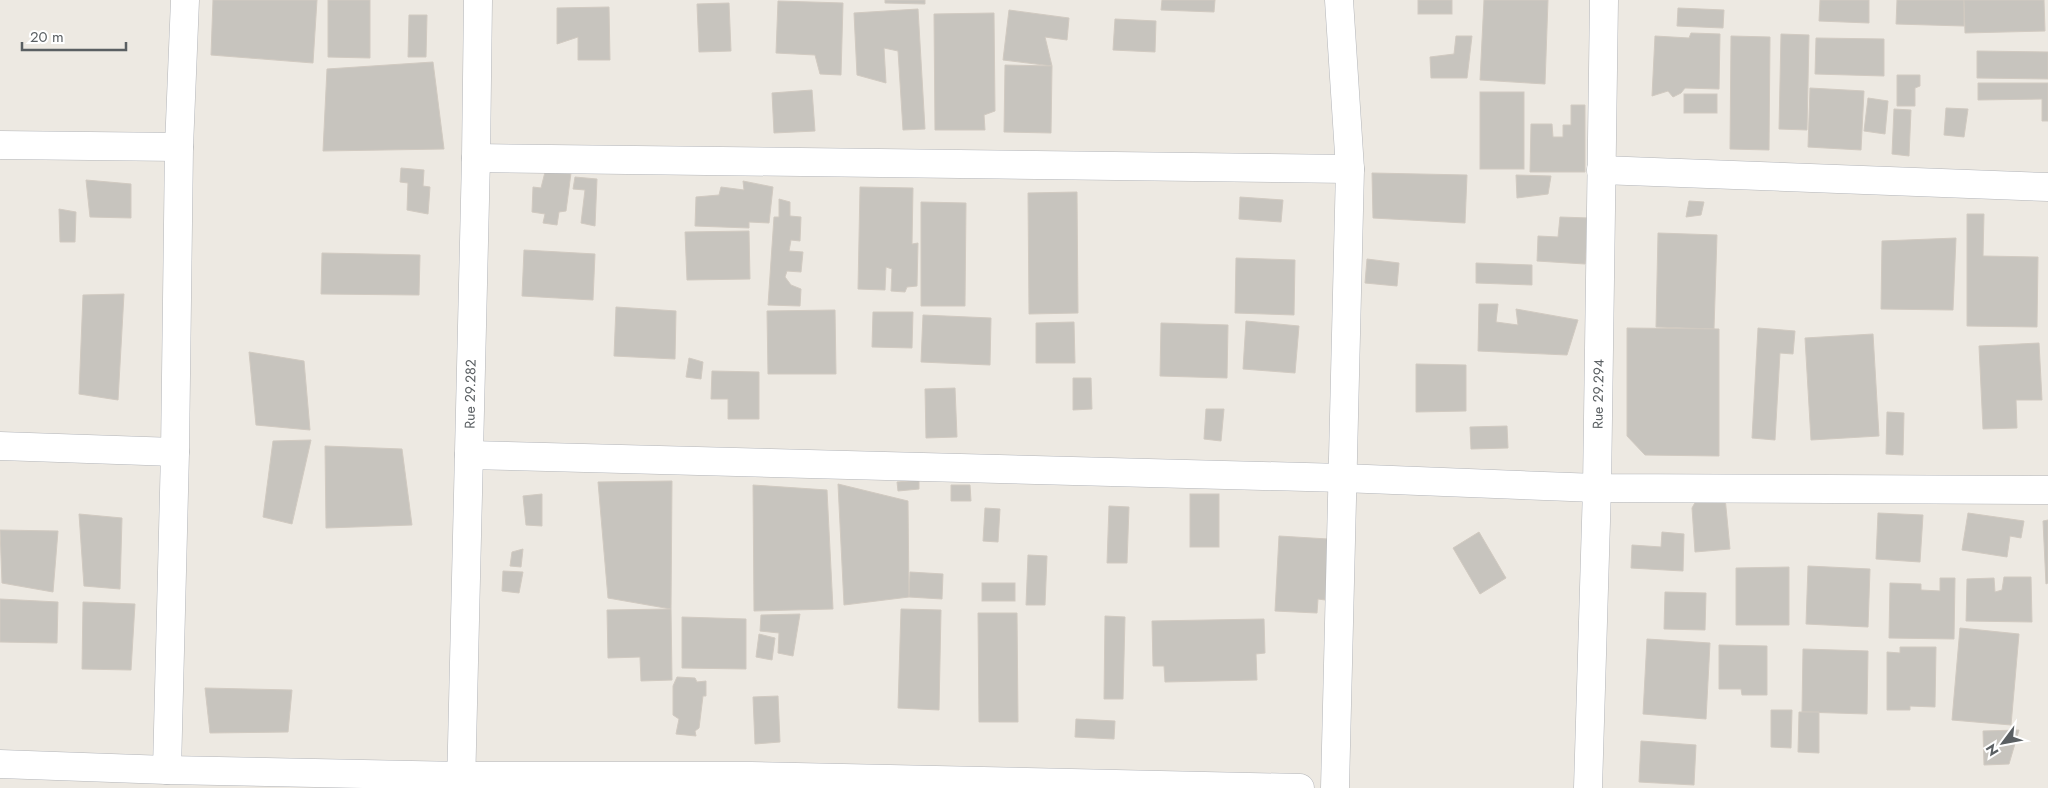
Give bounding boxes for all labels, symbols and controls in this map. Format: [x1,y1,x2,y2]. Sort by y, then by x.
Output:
scale bar [22,20,126,52]
text: 20 m [30,26,64,48]
street label: Rue 29.282 [459,359,481,429]
street label: Rue 29.294 [1587,359,1609,429]
north arrow [1978,718,2028,768]
text: N [1981,740,2003,760]

